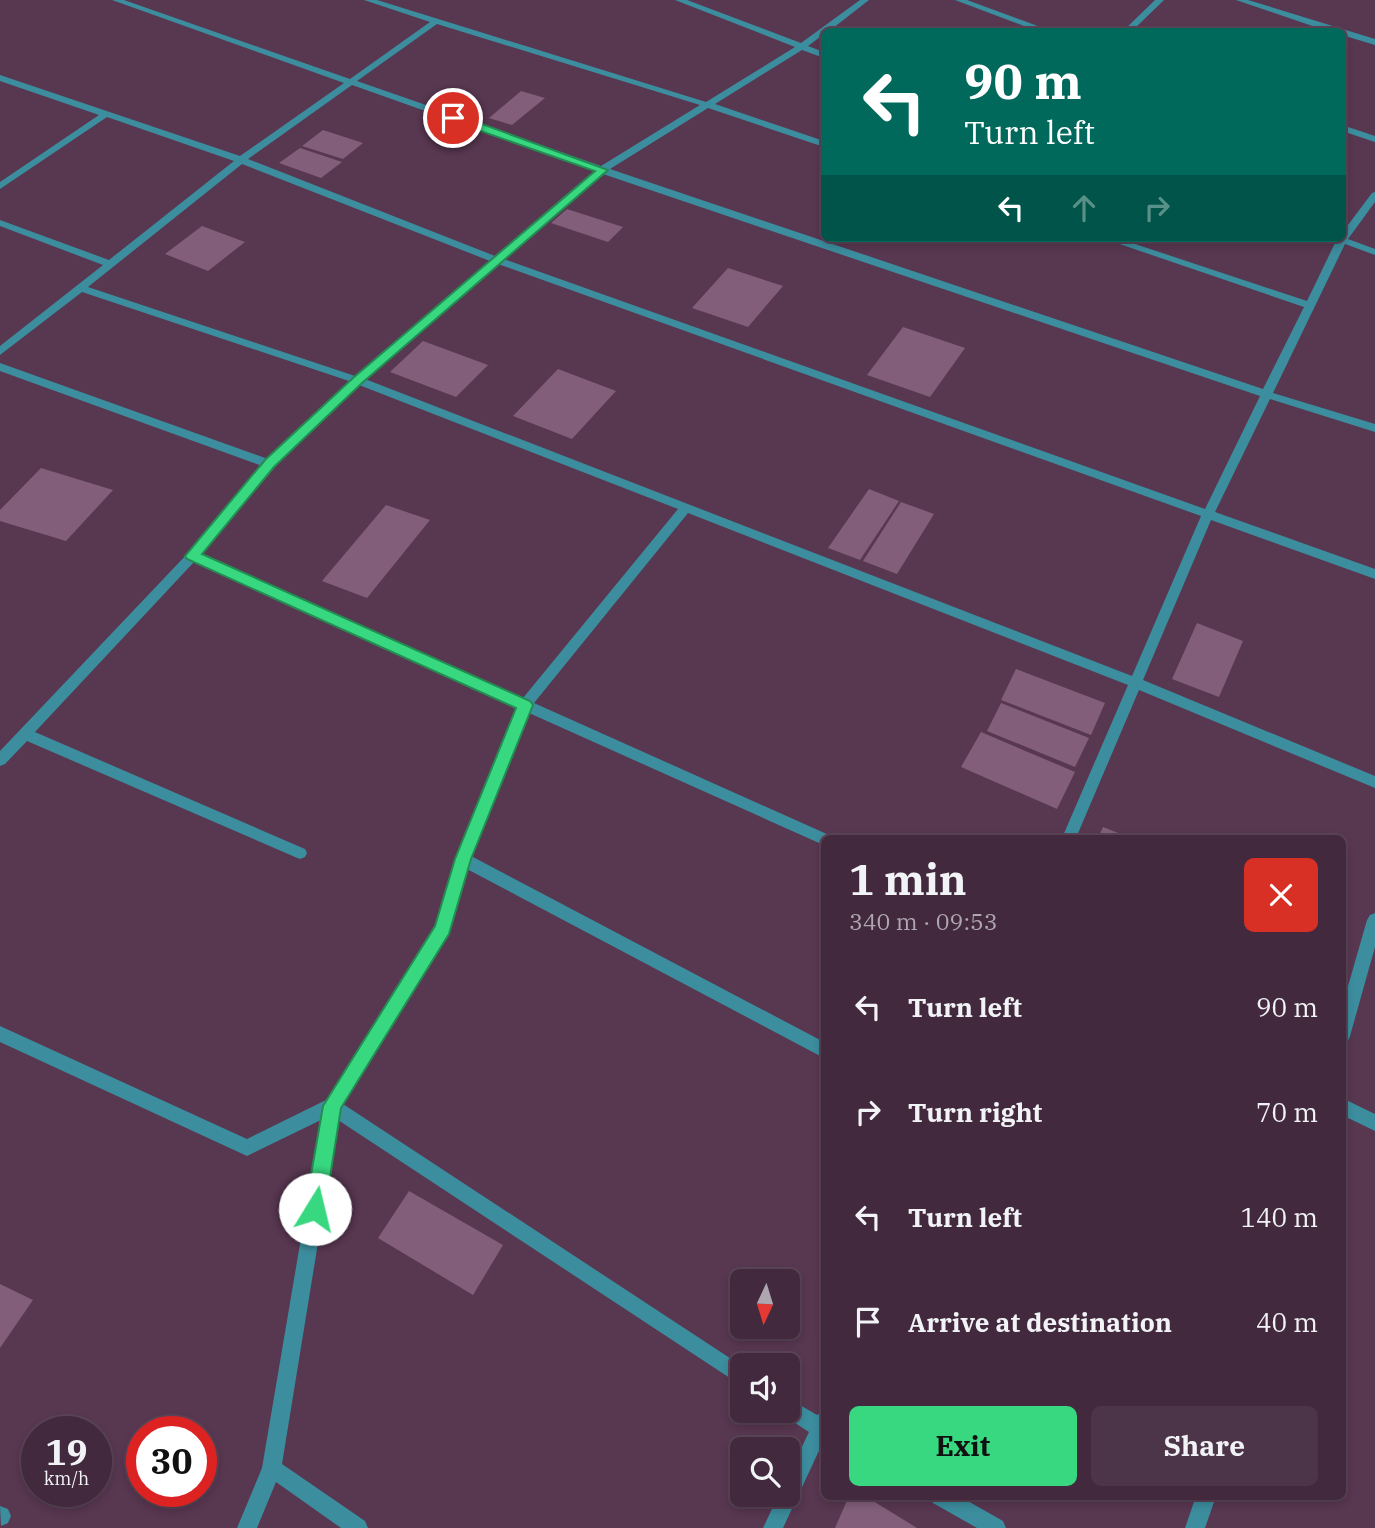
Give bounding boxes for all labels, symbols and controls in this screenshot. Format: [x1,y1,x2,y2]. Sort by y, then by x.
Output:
text: 90 m [964,49,1082,112]
icon: left [849,56,940,147]
pin [423,88,483,148]
icon: arrive [434,99,472,137]
text: Turn left [964,111,1095,153]
icon: left [992,189,1030,227]
icon: ahead [1065,189,1103,227]
icon: right [1138,189,1176,227]
text: 1 min [849,852,967,907]
button: close [1244,858,1318,932]
text: 340 m · 09:53 [849,906,998,936]
icon: left [849,988,887,1026]
text: Turn left [908,990,1022,1024]
text: 90 m [1256,990,1318,1024]
icon: right [849,1093,887,1131]
text: Turn right [908,1095,1042,1129]
text: 70 m [1256,1095,1318,1129]
position arrow [278,1172,352,1246]
icon: left [849,1198,887,1236]
text: Turn left [908,1200,1022,1234]
text: 140 m [1240,1200,1318,1234]
north arrow [730,1269,800,1339]
map controls [730,1269,800,1507]
icon: arrive [849,1303,887,1341]
text: Arrive at destination [908,1305,1172,1339]
text: 40 m [1256,1305,1318,1339]
button: sound [730,1353,800,1423]
button: Exit [849,1406,1077,1486]
button: Share [1091,1406,1318,1486]
speed limit sign: 30 [126,1416,217,1507]
text: 19 [45,1429,88,1475]
button: search [730,1437,800,1507]
text: km/h [44,1467,89,1490]

